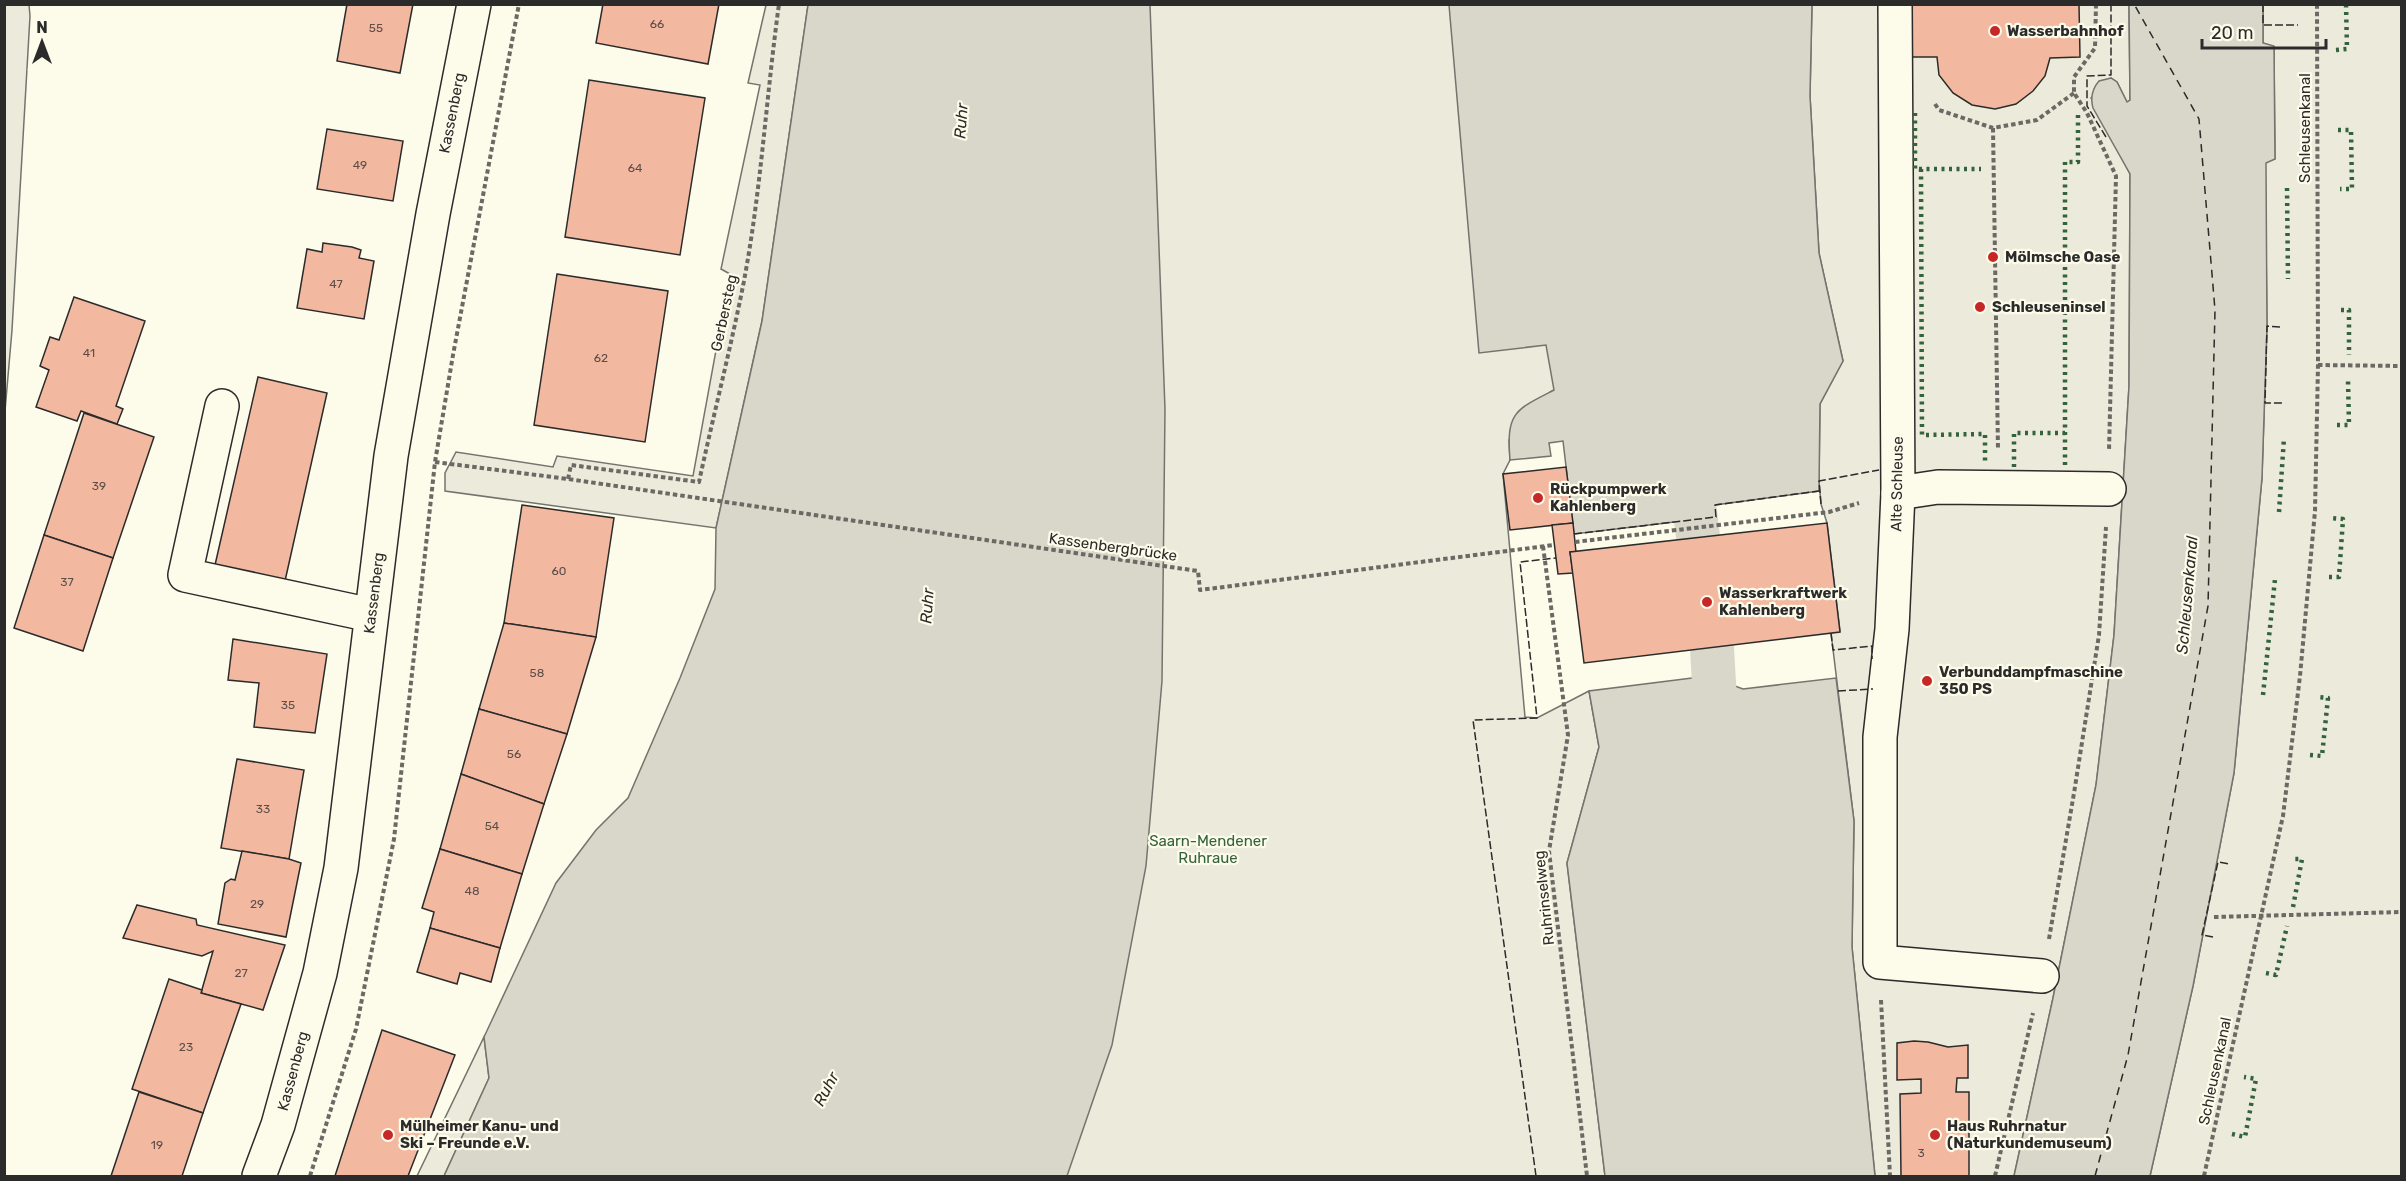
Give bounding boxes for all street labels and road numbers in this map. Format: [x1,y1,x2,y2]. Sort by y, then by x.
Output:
street label: Kassenberg [435,71,469,155]
street label: Schleusenkanal [2296,73,2314,183]
street label: Gerbersteg [707,273,741,353]
street label: Alte Schleuse [1887,436,1907,532]
street label: Kassenbergbrücke [1048,529,1178,565]
street label: Kassenberg [360,551,388,635]
street label: Ruhrinselweg [1530,850,1558,946]
street label: Schleusenkanal [2195,1015,2235,1127]
street label: Kassenberg [274,1029,312,1113]

